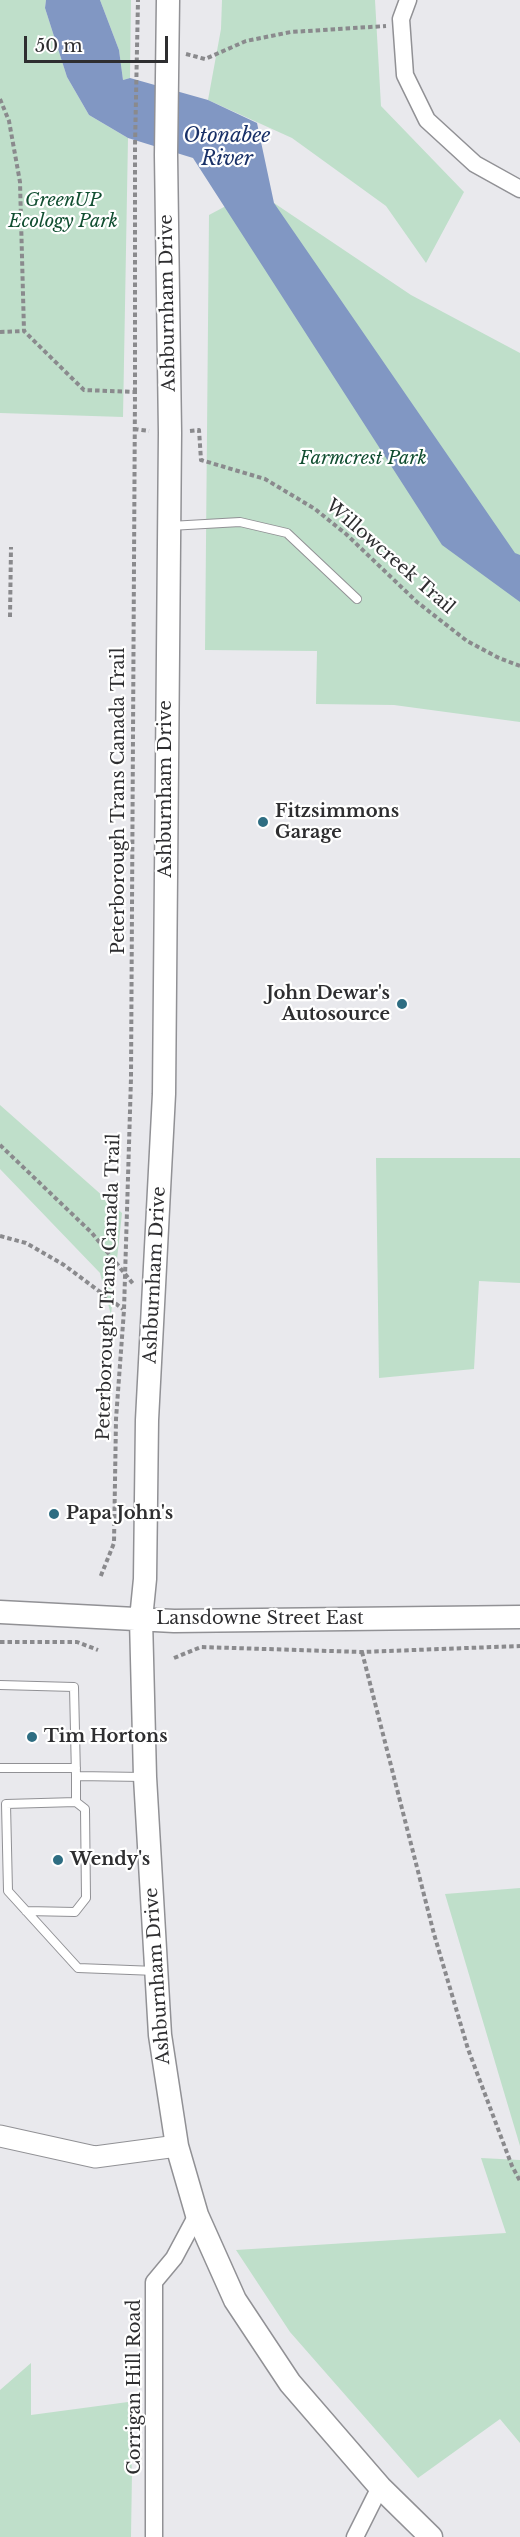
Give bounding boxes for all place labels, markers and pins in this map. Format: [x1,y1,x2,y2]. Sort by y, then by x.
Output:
place label: Fitzsimmons Garage [275,801,399,844]
marker: Fitzsimmons Garage [256,815,270,829]
place label: John Dewar's Autosource [266,983,390,1026]
marker: John Dewar's Autosource [395,997,409,1011]
place label: Papa John's [66,1503,173,1525]
marker: Papa John's [47,1507,61,1521]
place label: Tim Hortons [44,1726,168,1748]
marker: Tim Hortons [25,1730,39,1744]
place label: Wendy's [70,1849,150,1871]
marker: Wendy's [51,1853,65,1867]

